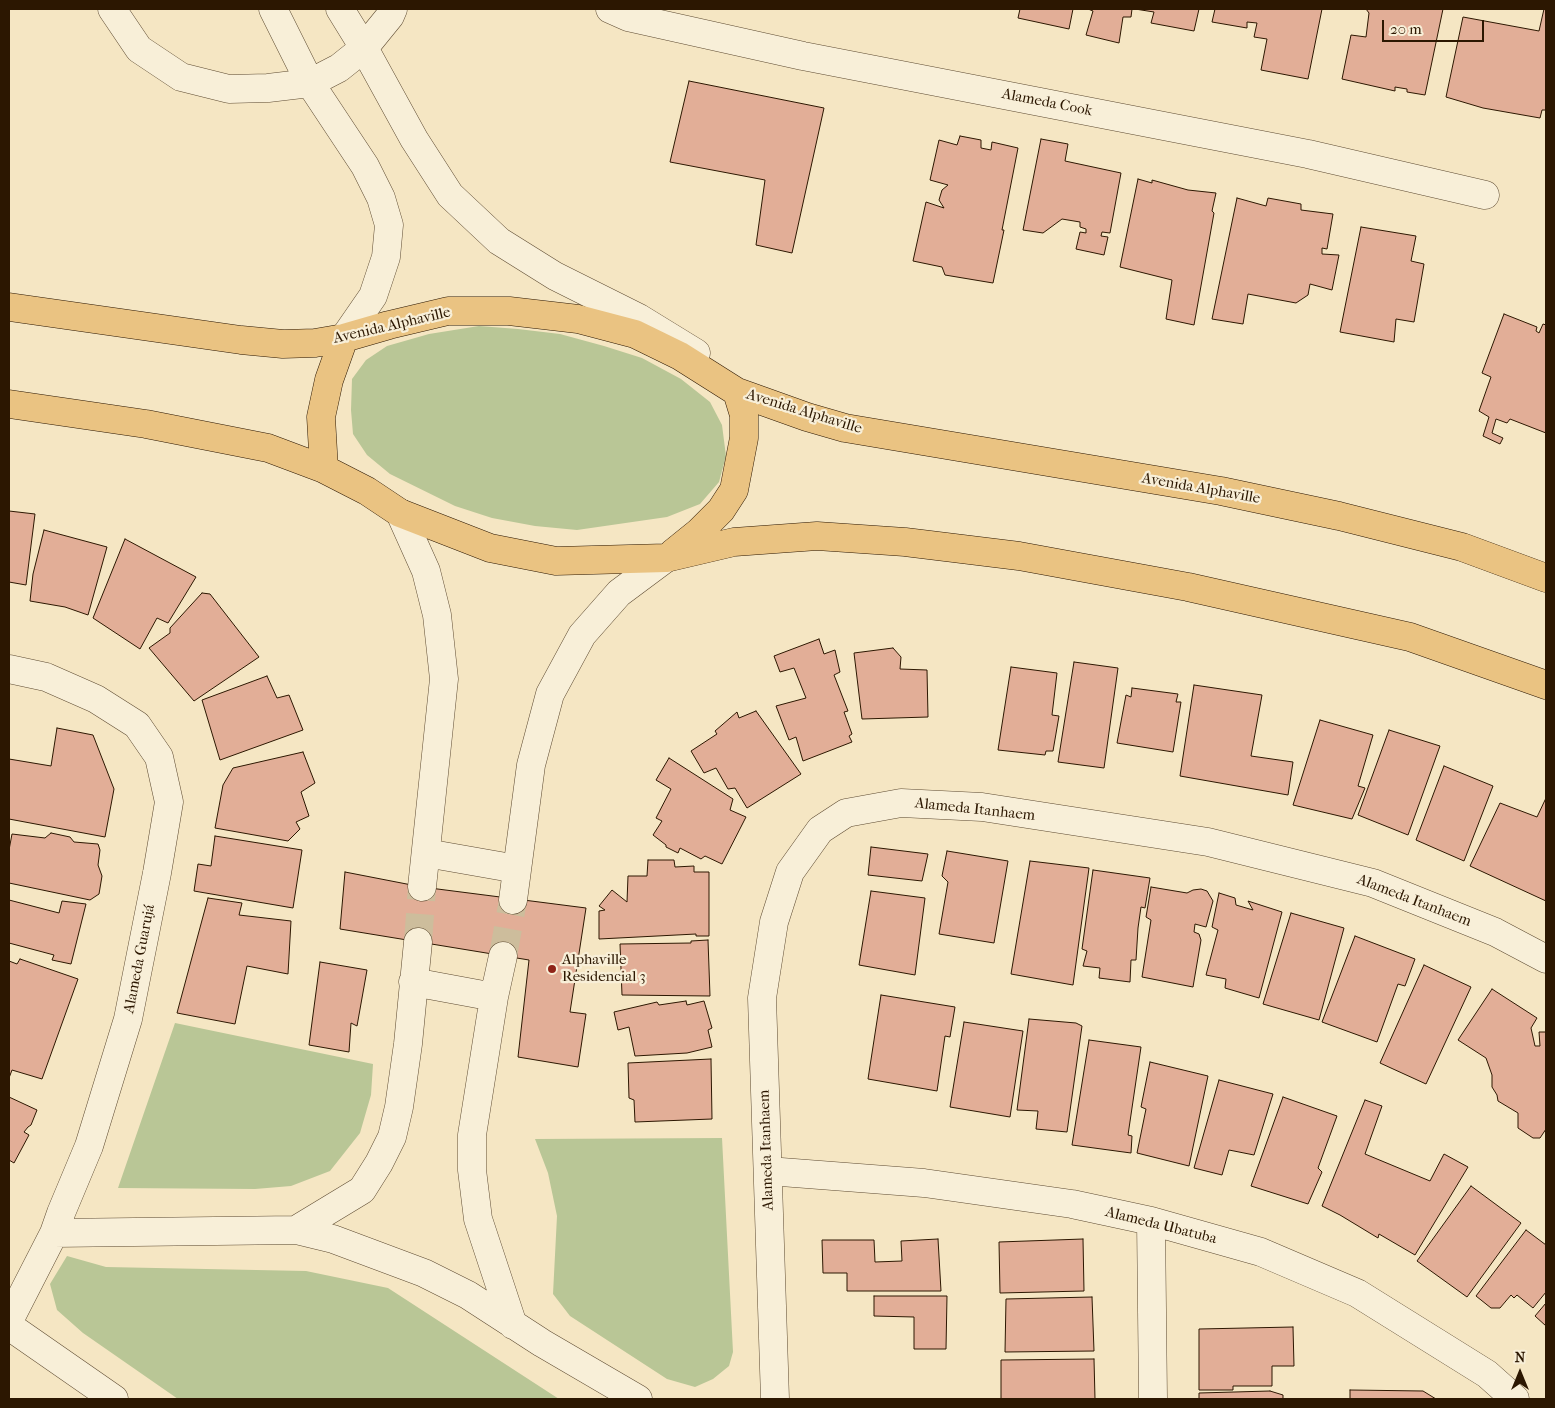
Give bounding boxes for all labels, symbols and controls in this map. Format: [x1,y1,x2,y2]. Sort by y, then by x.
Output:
scale bar [1385,10,1488,42]
text: 20 m [1390,20,1422,38]
street label: Alameda Cook [1000,85,1094,121]
street label: Avenida Alphaville [332,304,452,348]
street label: Avenida Alphaville [744,386,864,438]
street label: Avenida Alphaville [1140,470,1262,508]
street label: Alameda Itanhaem [914,795,1036,825]
street label: Alameda Itanhaem [1354,871,1474,931]
street label: Alameda Guarujá [121,903,159,1015]
place label: Alphaville Residencial 3 [562,951,646,986]
marker: Alphaville Residencial 3 [546,963,558,975]
street label: Alameda Itanhaem [756,1089,778,1211]
street label: Alameda Ubatuba [1104,1203,1218,1249]
north arrow [1495,1348,1545,1398]
text: N [1515,1349,1525,1366]

